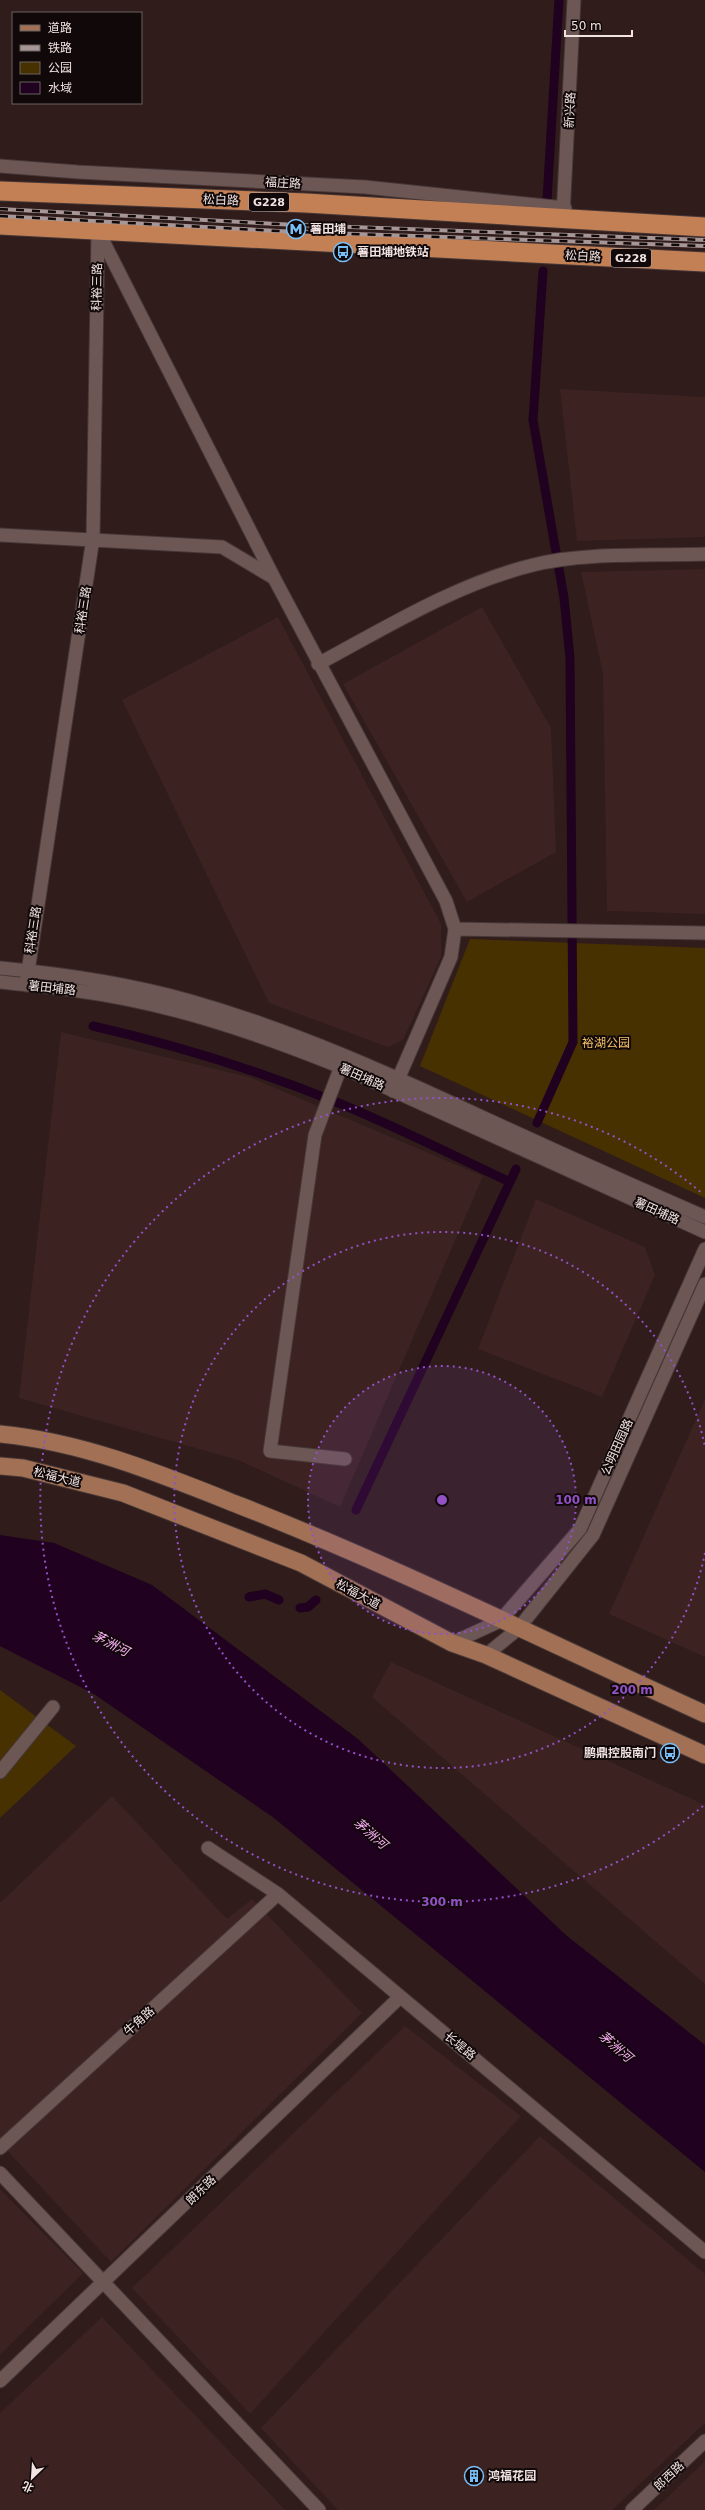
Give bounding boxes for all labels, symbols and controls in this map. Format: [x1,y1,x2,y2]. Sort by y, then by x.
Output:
legend [12,12,142,104]
scale bar [565,12,632,38]
text: 50 m [571,19,602,33]
text: 道路 [48,21,72,35]
text: 铁路 [48,41,72,55]
text: 公园 [48,61,72,75]
text: 水域 [48,81,72,95]
street label: 新兴路 [562,92,578,128]
street label: 福庄路 [265,175,301,191]
street label: 松白路 [203,192,239,208]
road number: G228 [249,193,289,211]
metro station icon: 薯田埔 [285,218,307,240]
place label: 薯田埔 [310,222,346,236]
bus stop icon: 薯田埔地铁站 [332,241,354,263]
place label: 薯田埔地铁站 [357,245,429,259]
street label: 松白路 [565,248,601,264]
road number: G228 [611,249,651,267]
street label: 科裕三路 [90,263,104,311]
street label: 科裕三路 [72,585,94,635]
street label: 科裕三路 [22,905,44,955]
street label: 薯田埔路 [27,979,77,997]
park label: 裕湖公园 [582,1036,630,1050]
street label: 薯田埔路 [337,1061,387,1093]
street label: 薯田埔路 [632,1195,682,1227]
street label: 公明田园路 [598,1417,636,1477]
street label: 松福大道 [32,1464,82,1490]
centre of rings [435,1493,449,1507]
text: 100 m [555,1493,597,1507]
street label: 松福大道 [334,1577,382,1611]
water label: 茅洲河 [90,1628,134,1660]
text: 200 m [611,1683,653,1697]
bus stop icon: 鹏鼎控股南门 [659,1742,681,1764]
place label: 鹏鼎控股南门 [584,1746,656,1760]
water label: 茅洲河 [351,1815,393,1854]
text: 300 m [421,1895,463,1909]
street label: 牛角路 [121,2004,157,2038]
water label: 茅洲河 [596,2028,638,2067]
street label: 长堤路 [442,2029,478,2063]
street label: 朗东路 [183,2172,219,2208]
north arrow [12,2458,52,2498]
street label: 郎西路 [651,2459,687,2493]
building icon: 鸿福花园 [463,2465,485,2487]
place label: 鸿福花园 [488,2469,536,2483]
text: 北 [20,2478,36,2495]

